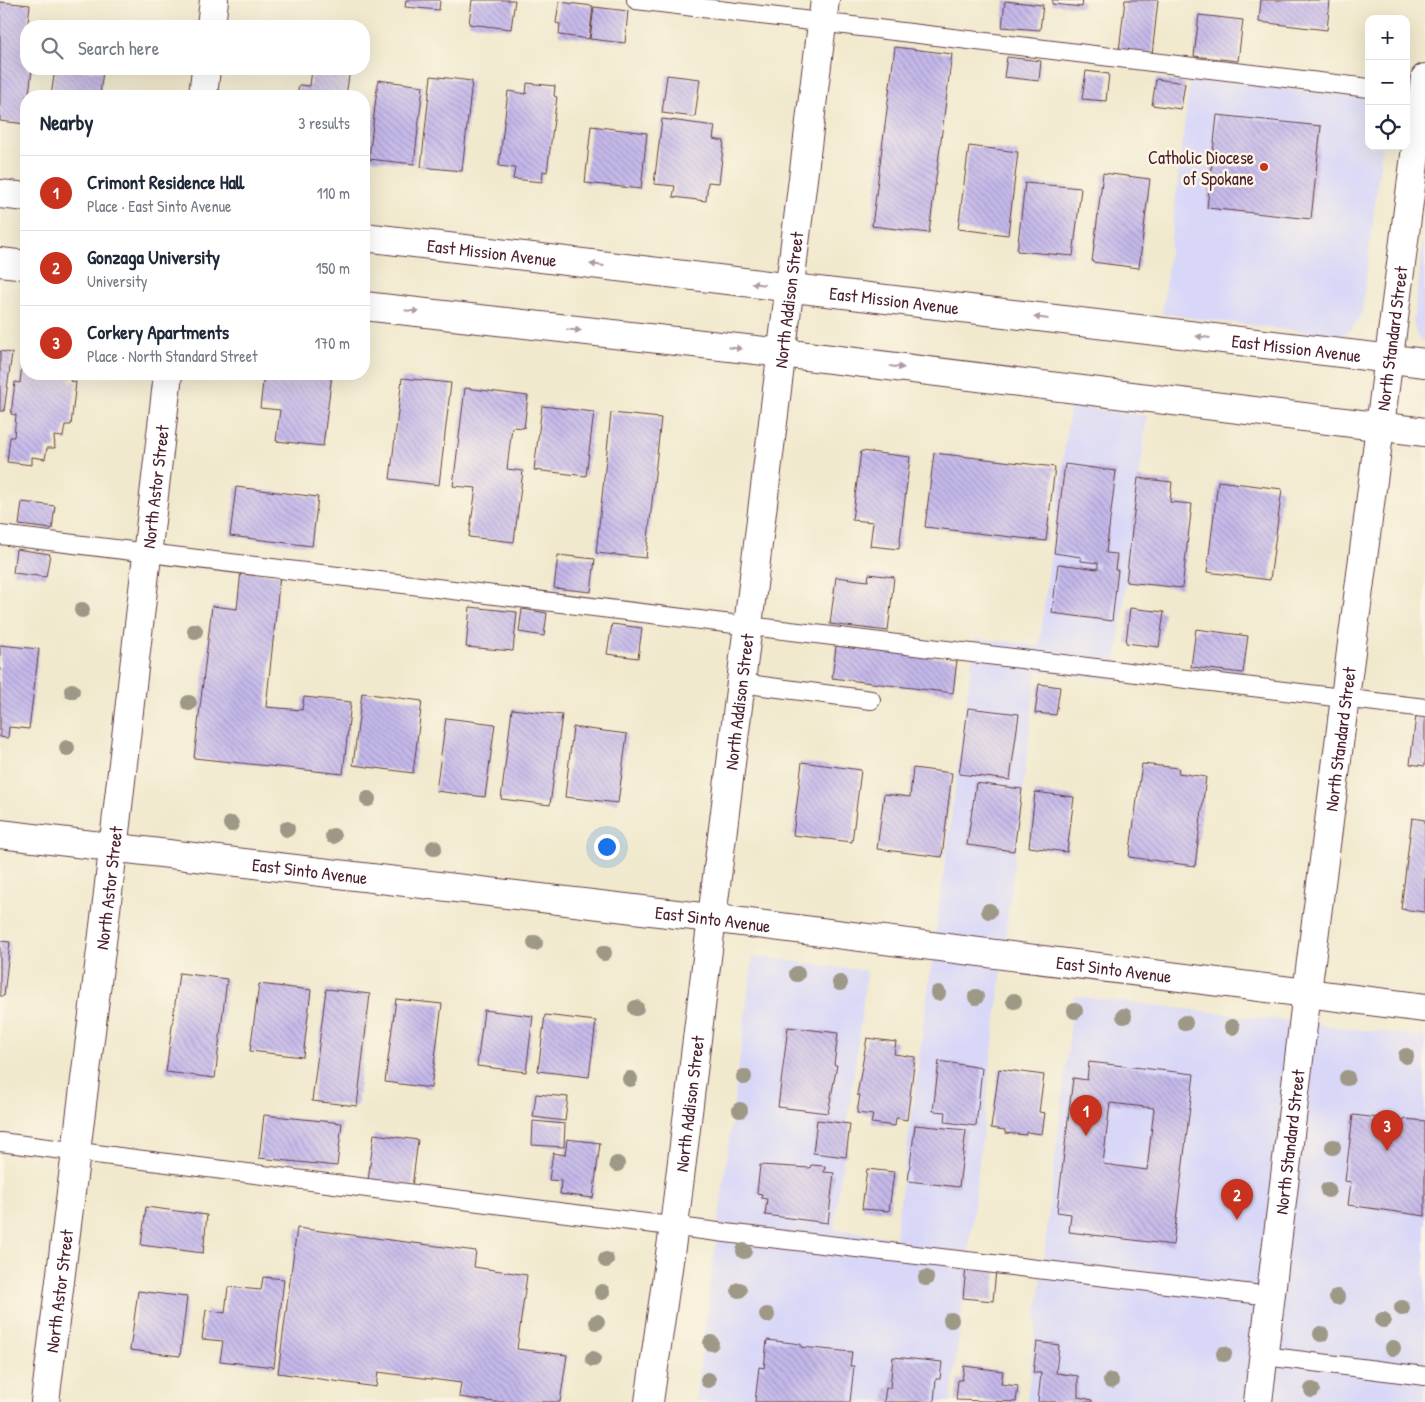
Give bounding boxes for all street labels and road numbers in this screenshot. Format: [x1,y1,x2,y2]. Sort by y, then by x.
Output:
street label: North Addison Street [767,229,809,369]
street label: East Mission Avenue [426,232,558,272]
street label: North Standard Street [1370,264,1413,412]
street label: East Mission Avenue [828,280,960,320]
street label: East Mission Avenue [1230,328,1363,368]
street label: North Astor Street [135,423,175,550]
street label: North Addison Street [718,631,759,771]
street label: North Standard Street [1318,664,1361,813]
street label: North Astor Street [89,824,128,951]
street label: East Sinto Avenue [251,851,369,890]
street label: East Sinto Avenue [654,899,772,938]
street label: East Sinto Avenue [1055,949,1173,988]
street label: North Addison Street [668,1033,710,1173]
street label: North Standard Street [1268,1067,1310,1216]
street label: North Astor Street [39,1227,79,1354]

